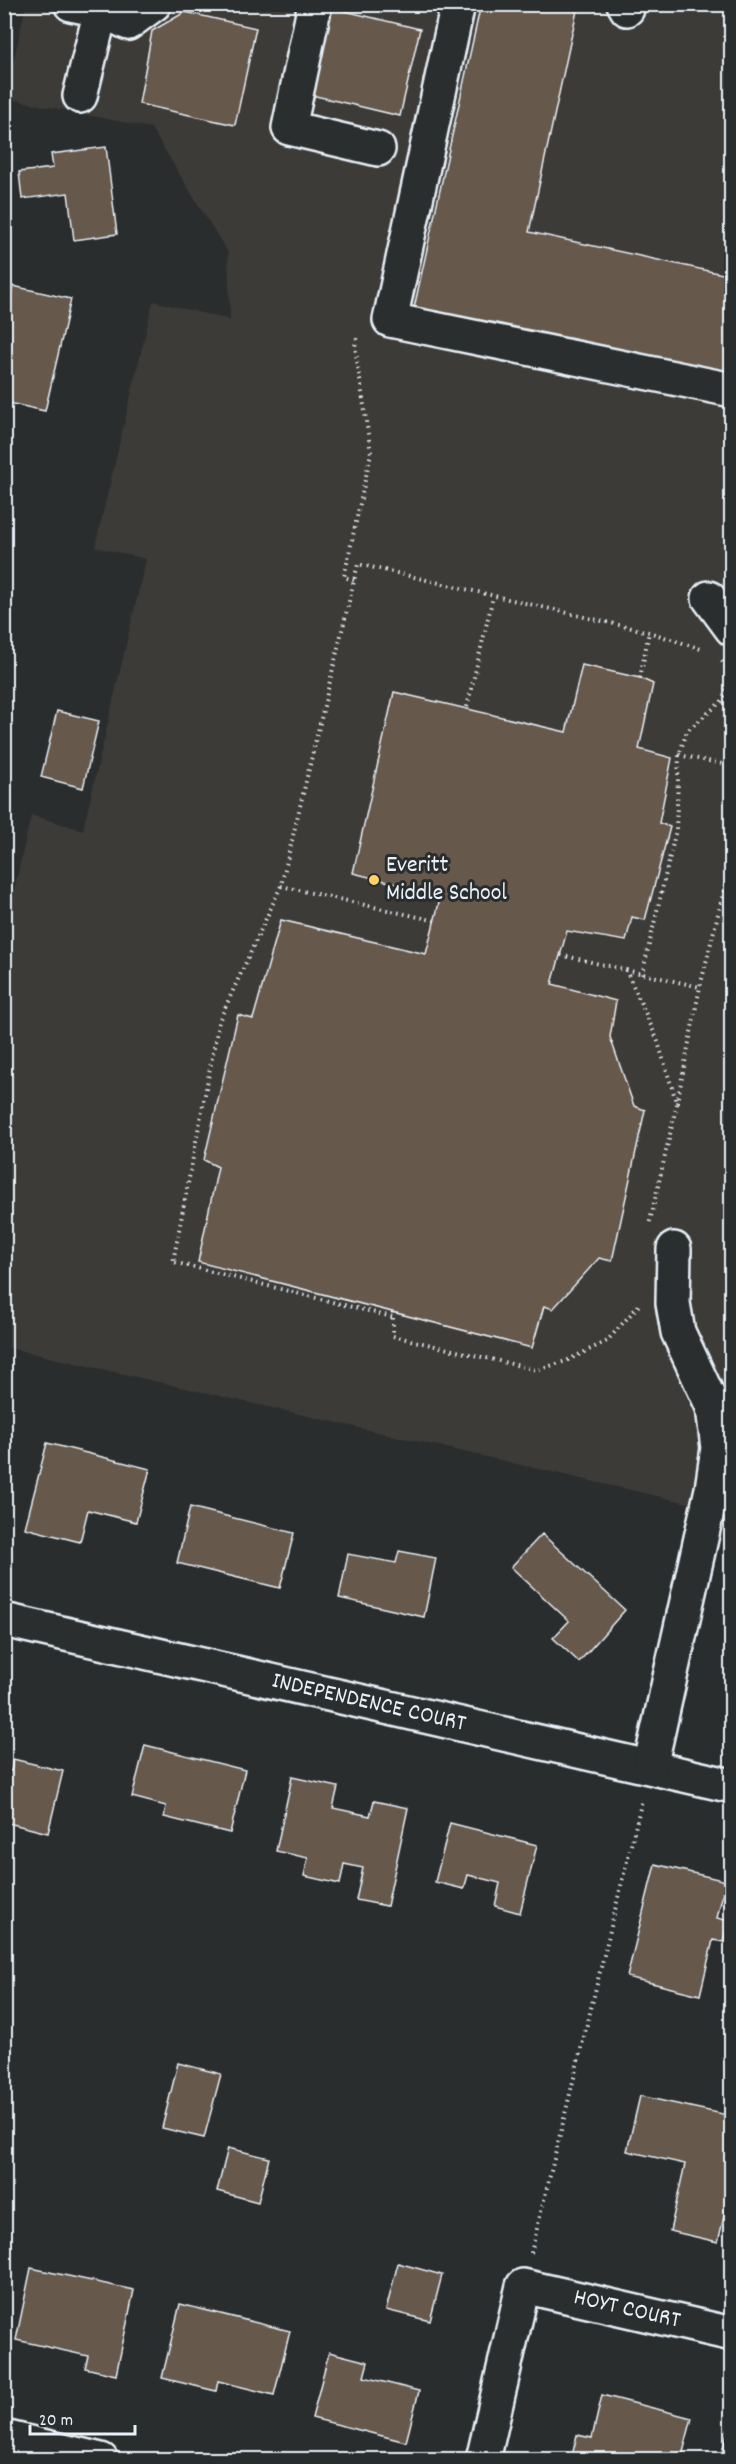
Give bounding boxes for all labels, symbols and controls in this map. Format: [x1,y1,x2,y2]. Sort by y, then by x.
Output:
place label: Everitt Middle School [386,849,507,911]
marker: Everitt Middle School [367,873,381,887]
street label: INDEPENDENCE COURT [268,1665,469,1742]
street label: HOYT COURT [570,2281,684,2339]
scale bar [30,2398,135,2436]
text: 20 m [39,2409,73,2434]

